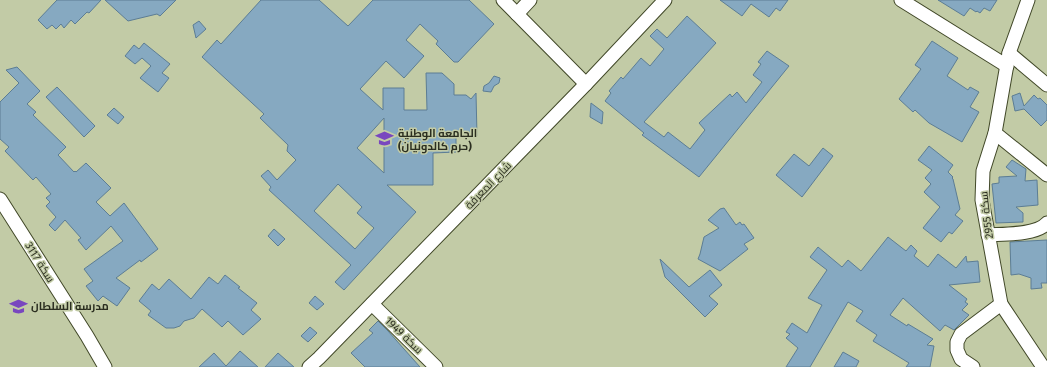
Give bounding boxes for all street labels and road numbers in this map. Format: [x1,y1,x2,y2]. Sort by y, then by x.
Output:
street label: شارع المعرفة [463,159,515,212]
street label: سكة 2955 [977,190,996,239]
street label: سكة 3117 [22,240,57,285]
street label: سكة 1949 [382,314,425,357]

